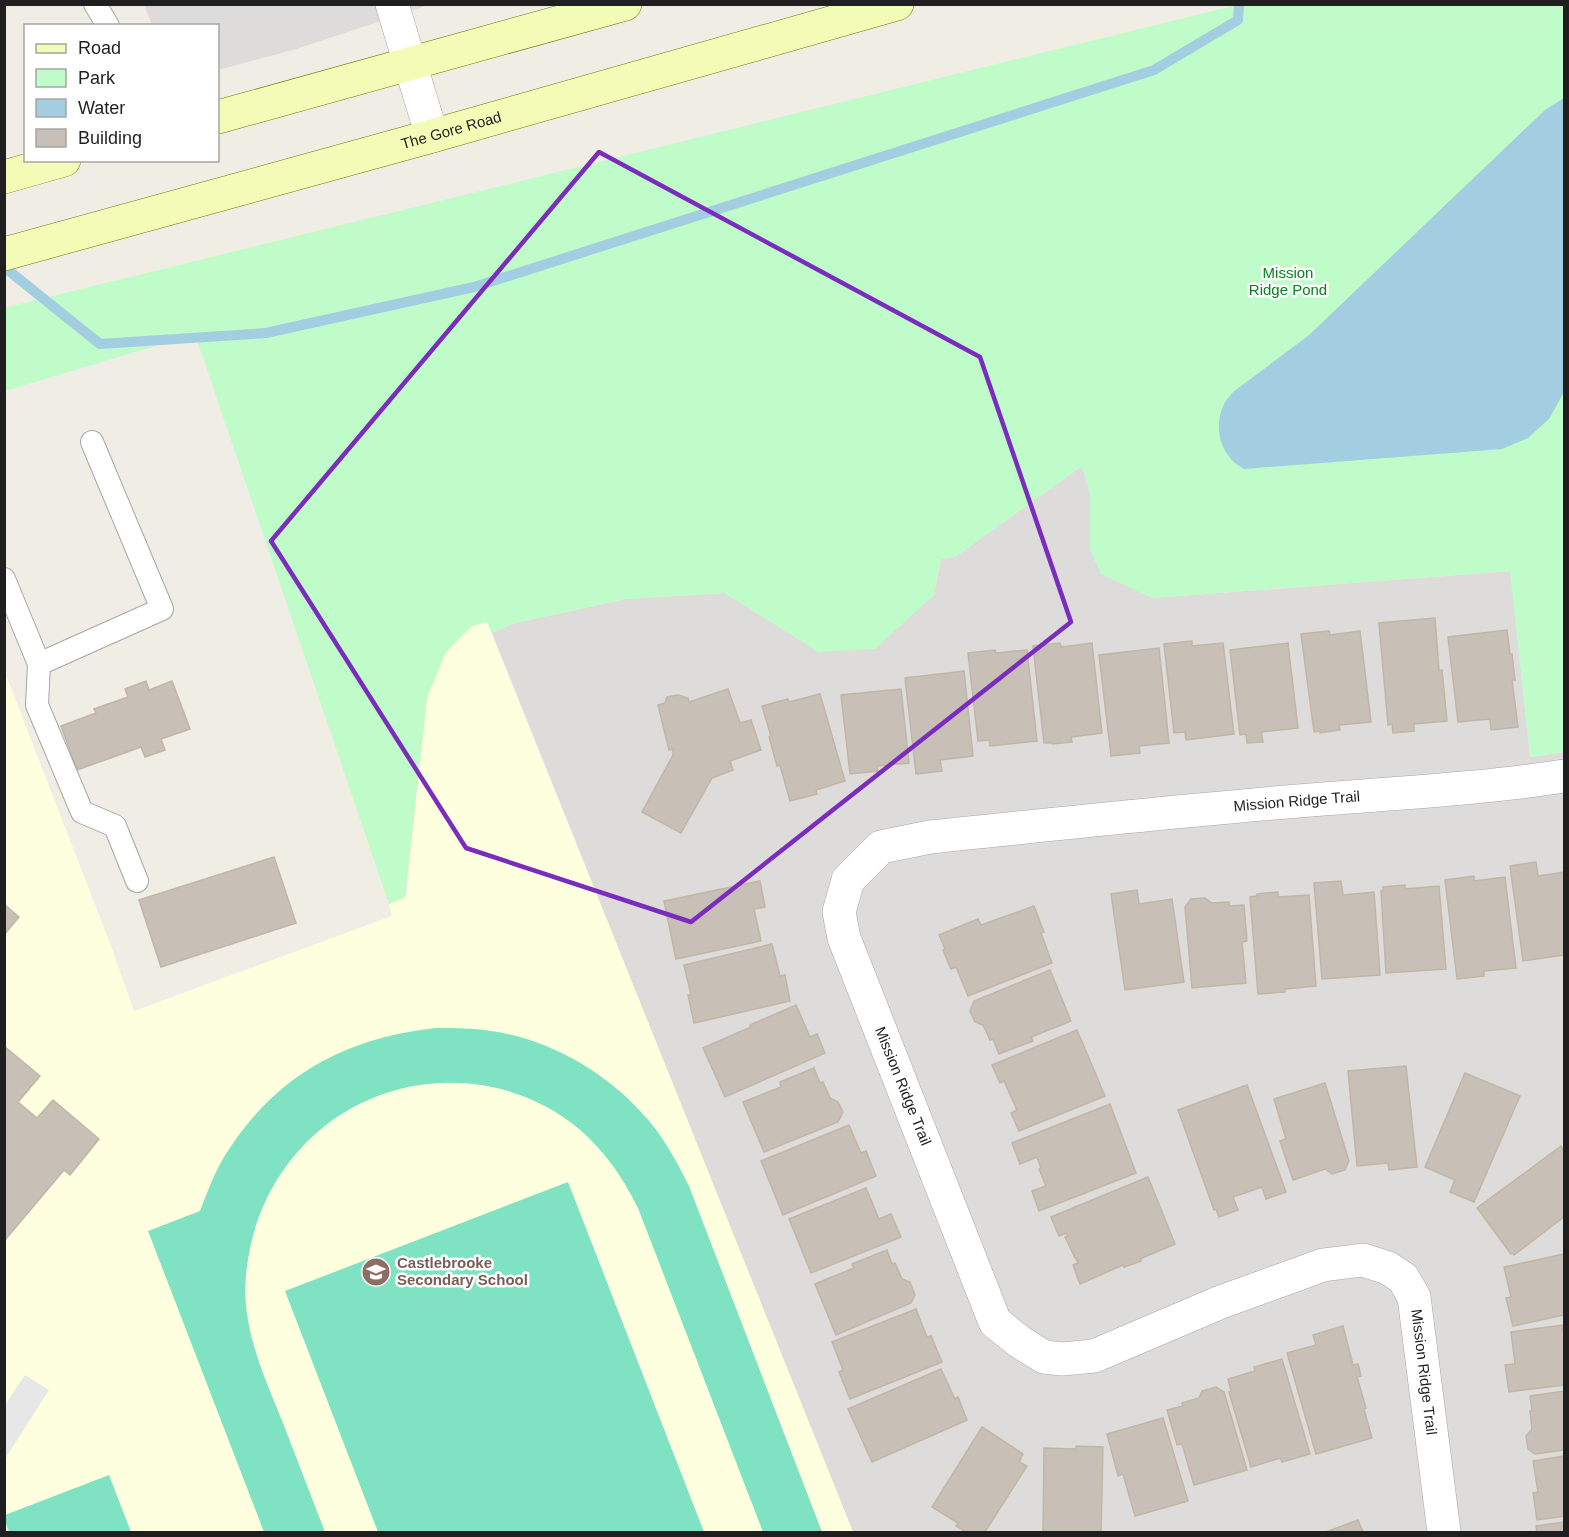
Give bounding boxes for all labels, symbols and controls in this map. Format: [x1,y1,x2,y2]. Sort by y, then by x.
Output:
legend [24,24,219,162]
text: Road [78,38,121,58]
text: Park [78,68,116,88]
text: Water [78,98,125,118]
street label: The Gore Road [399,108,503,152]
text: Building [78,128,142,148]
park label: Mission Ridge Pond [1249,264,1327,298]
street label: Mission Ridge Trail [1233,787,1361,815]
street label: Mission Ridge Trail [872,1024,935,1148]
place label: Castlebrooke Secondary School [397,1254,528,1288]
school or university icon: Castlebrooke Secondary School [360,1256,392,1288]
street label: Mission Ridge Trail [1408,1308,1441,1436]

